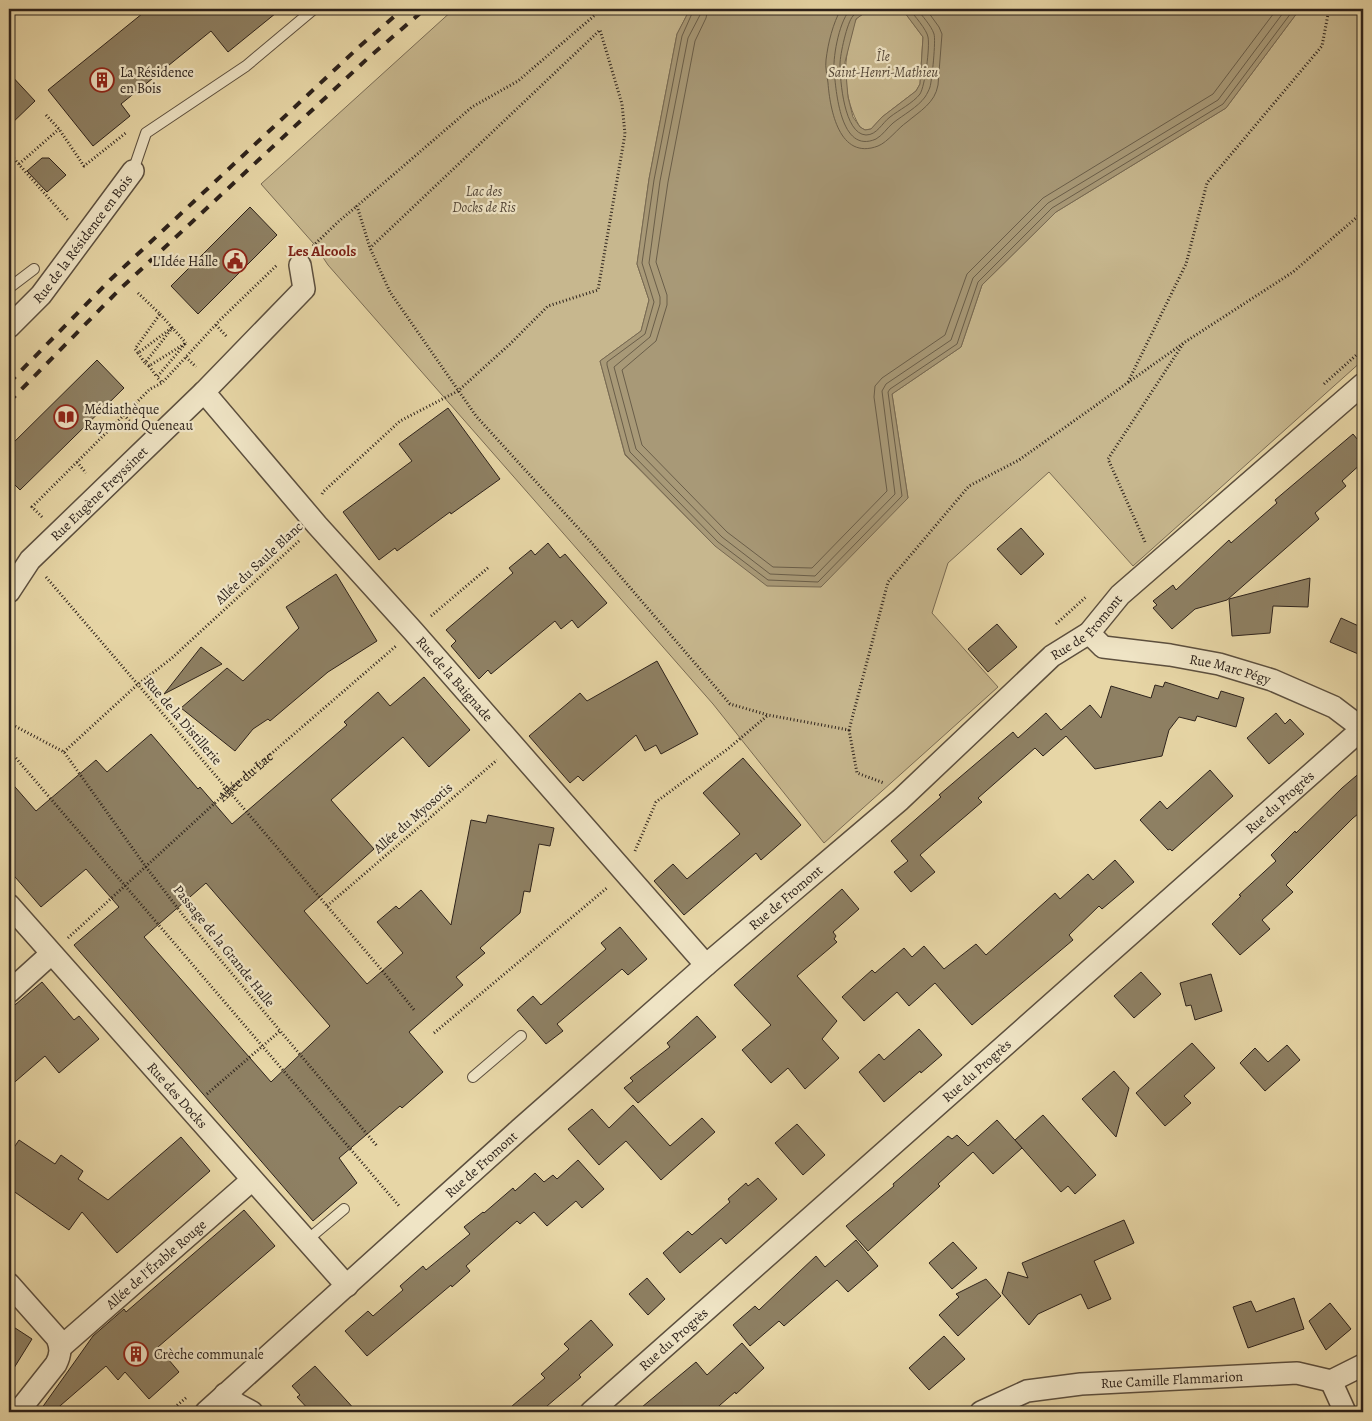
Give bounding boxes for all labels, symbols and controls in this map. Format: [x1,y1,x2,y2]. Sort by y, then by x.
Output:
park label: Île Saint-Henri-Mathieu [828,47,938,82]
place label: La Résidence en Bois [120,63,194,98]
building icon: La Résidence en Bois [89,67,115,93]
street label: Rue de la Résidence en Bois [28,171,137,308]
park label: Lac des Docks de Ris [452,182,516,217]
district label: Les Alcools [288,241,356,261]
public building icon: L'Idée Halle [222,248,248,274]
place label: L'Idée Halle [152,252,218,271]
place label: Médiathèque Raymond Queneau [84,400,193,435]
library icon: Médiathèque Raymond Queneau [53,404,79,430]
street label: Rue Eugène Freyssinet [46,442,152,545]
street label: Allée du Saule Blanc [210,517,307,609]
street label: Rue de Fromont [1047,590,1127,664]
street label: Rue de la Baignade [412,632,498,726]
street label: Rue Marc Pégy [1188,649,1274,689]
street label: Rue de la Distillerie [140,673,226,769]
street label: Allée du Lac [213,747,277,806]
street label: Rue du Progrès [1241,766,1318,838]
street label: Allée du Myosotis [369,778,457,858]
street label: Rue de Fromont [744,860,827,934]
street label: Passage de la Grande Halle [169,881,279,1011]
street label: Rue du Progrès [938,1035,1015,1106]
street label: Rue des Docks [143,1058,212,1132]
street label: Rue de Fromont [441,1126,521,1202]
street label: Allée de l'Érable Rouge [101,1215,210,1314]
street label: Rue du Progrès [635,1303,712,1375]
building icon: Crèche communale [123,1341,149,1367]
place label: Crèche communale [154,1345,264,1364]
street label: Rue Camille Flammarion [1100,1366,1244,1392]

